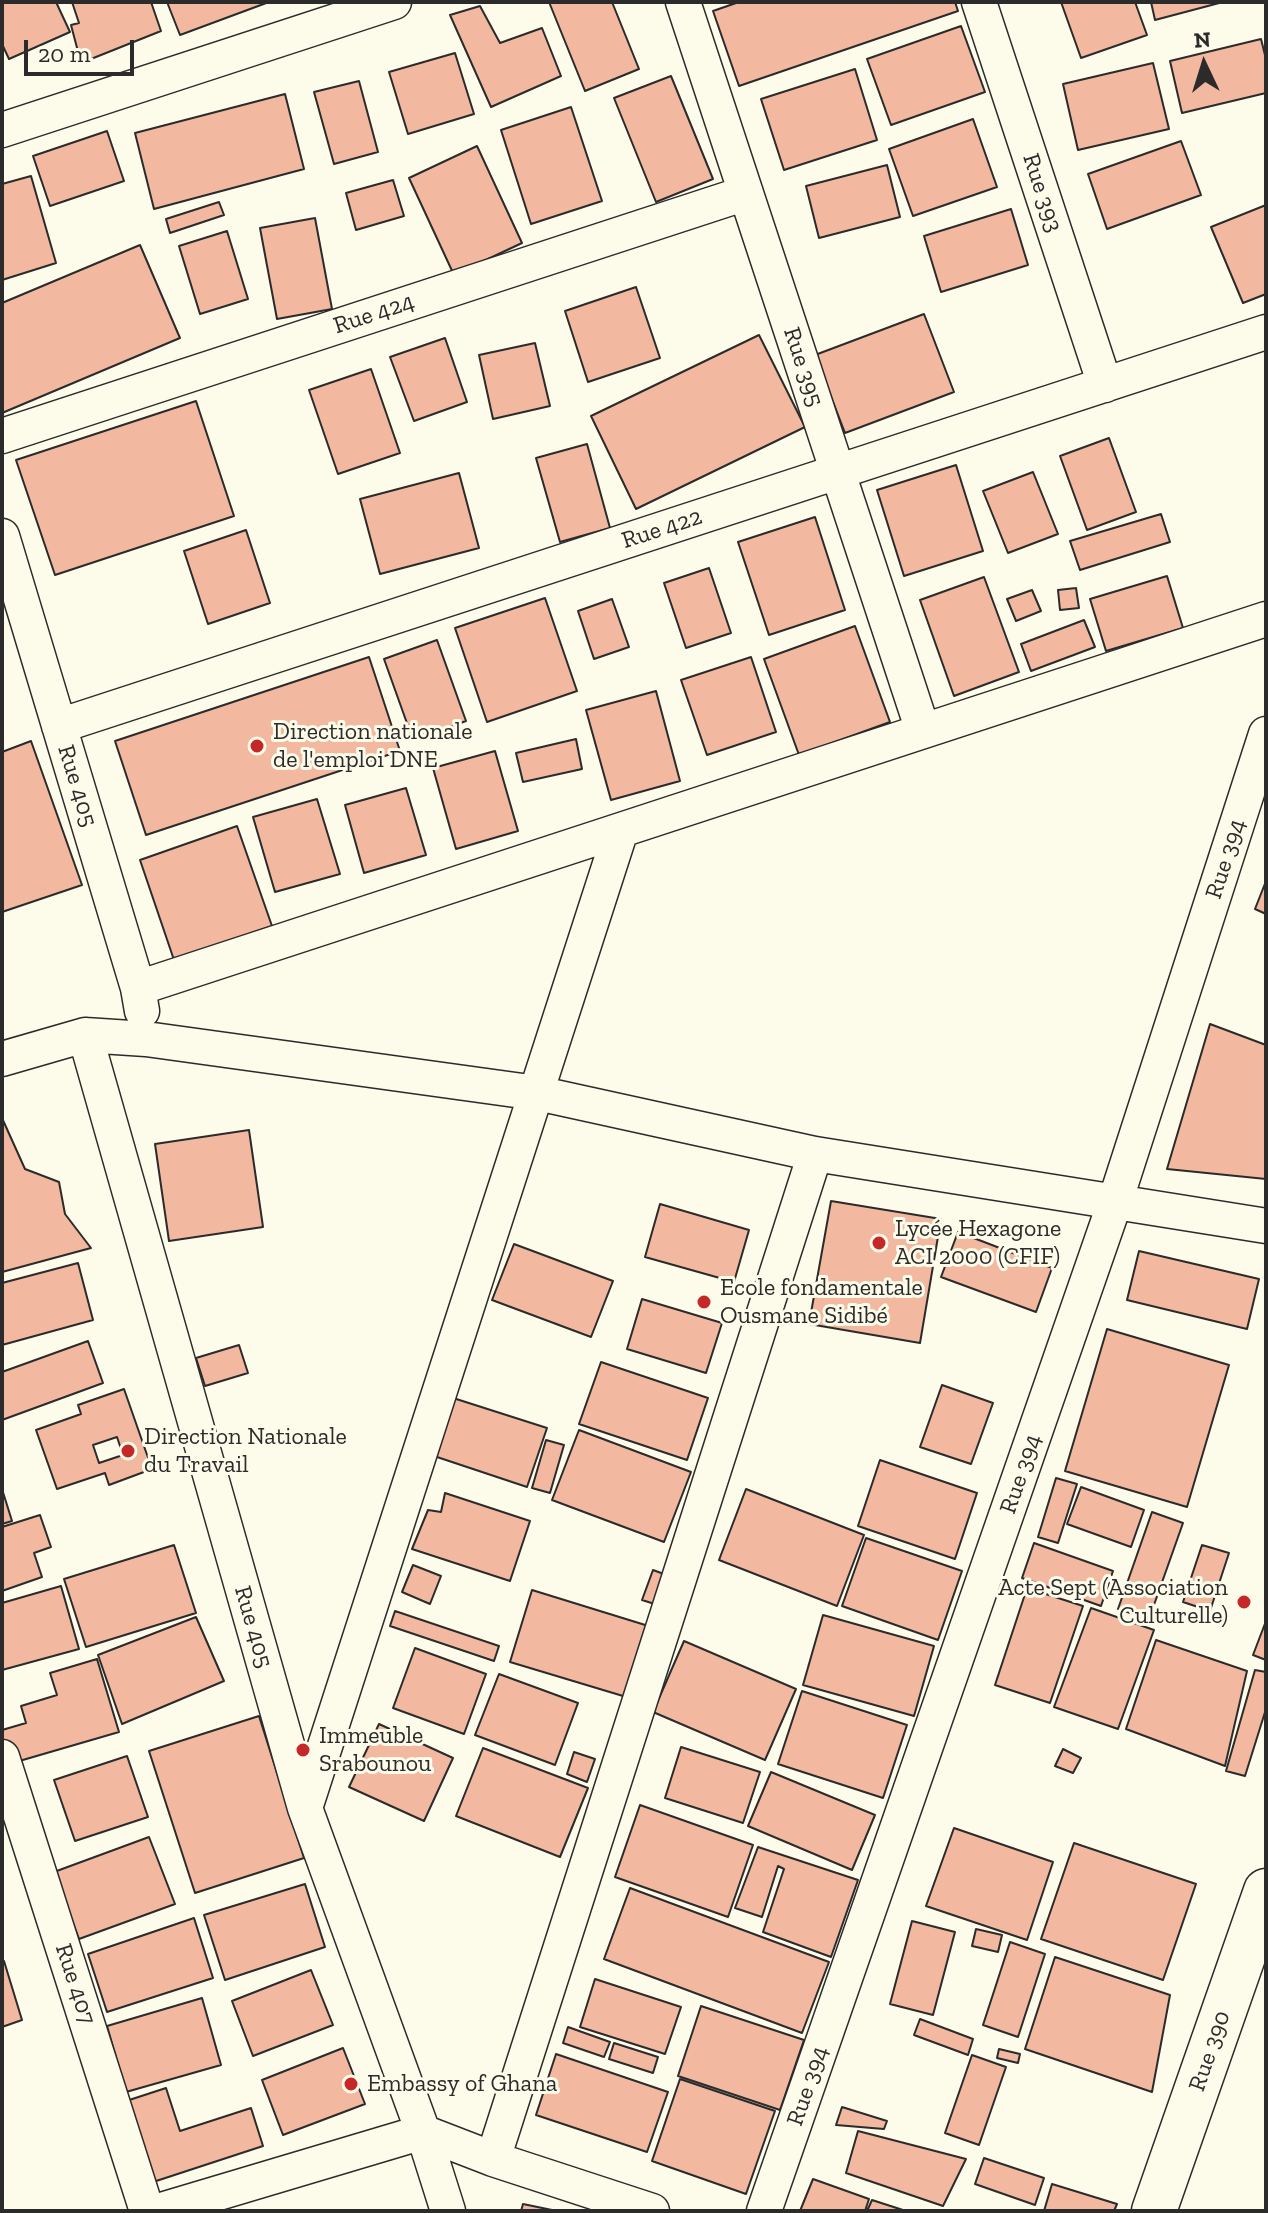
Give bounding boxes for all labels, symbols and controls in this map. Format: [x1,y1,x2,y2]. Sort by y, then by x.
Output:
scale bar [28,24,138,74]
north arrow [1164,24,1244,104]
text: N [1193,26,1212,54]
text: 20 m [38,39,90,68]
street label: Rue 393 [1016,150,1068,236]
street label: Rue 424 [330,287,418,341]
street label: Rue 395 [777,324,829,410]
street label: Rue 422 [618,503,706,555]
place label: Direction nationale de l'emploi DNE [273,718,473,774]
marker: Direction nationale de l'emploi DNE [248,737,266,755]
street label: Rue 405 [51,742,103,830]
street label: Rue 394 [1200,815,1252,903]
place label: Lycée Hexagone ACI 2000 (CFIF) [895,1215,1061,1271]
marker: Lycée Hexagone ACI 2000 (CFIF) [870,1234,888,1252]
place label: Ecole fondamentale Ousmane Sidibé [720,1274,923,1330]
marker: Ecole fondamentale Ousmane Sidibé [695,1293,713,1311]
place label: Direction Nationale du Travail [144,1423,347,1479]
street label: Rue 394 [994,1430,1048,1518]
marker: Direction Nationale du Travail [119,1442,137,1460]
place label: Acte Sept (Association Culturelle) [998,1574,1228,1630]
street label: Rue 405 [228,1583,278,1671]
marker: Acte Sept (Association Culturelle) [1235,1593,1253,1611]
place label: Immeuble Srabounou [319,1722,432,1778]
marker: Immeuble Srabounou [294,1741,312,1759]
street label: Rue 407 [48,1940,102,2028]
street label: Rue 390 [1183,2007,1237,2095]
street label: Rue 394 [781,2042,835,2130]
place label: Embassy of Ghana [367,2070,557,2098]
marker: Embassy of Ghana [342,2075,360,2093]

